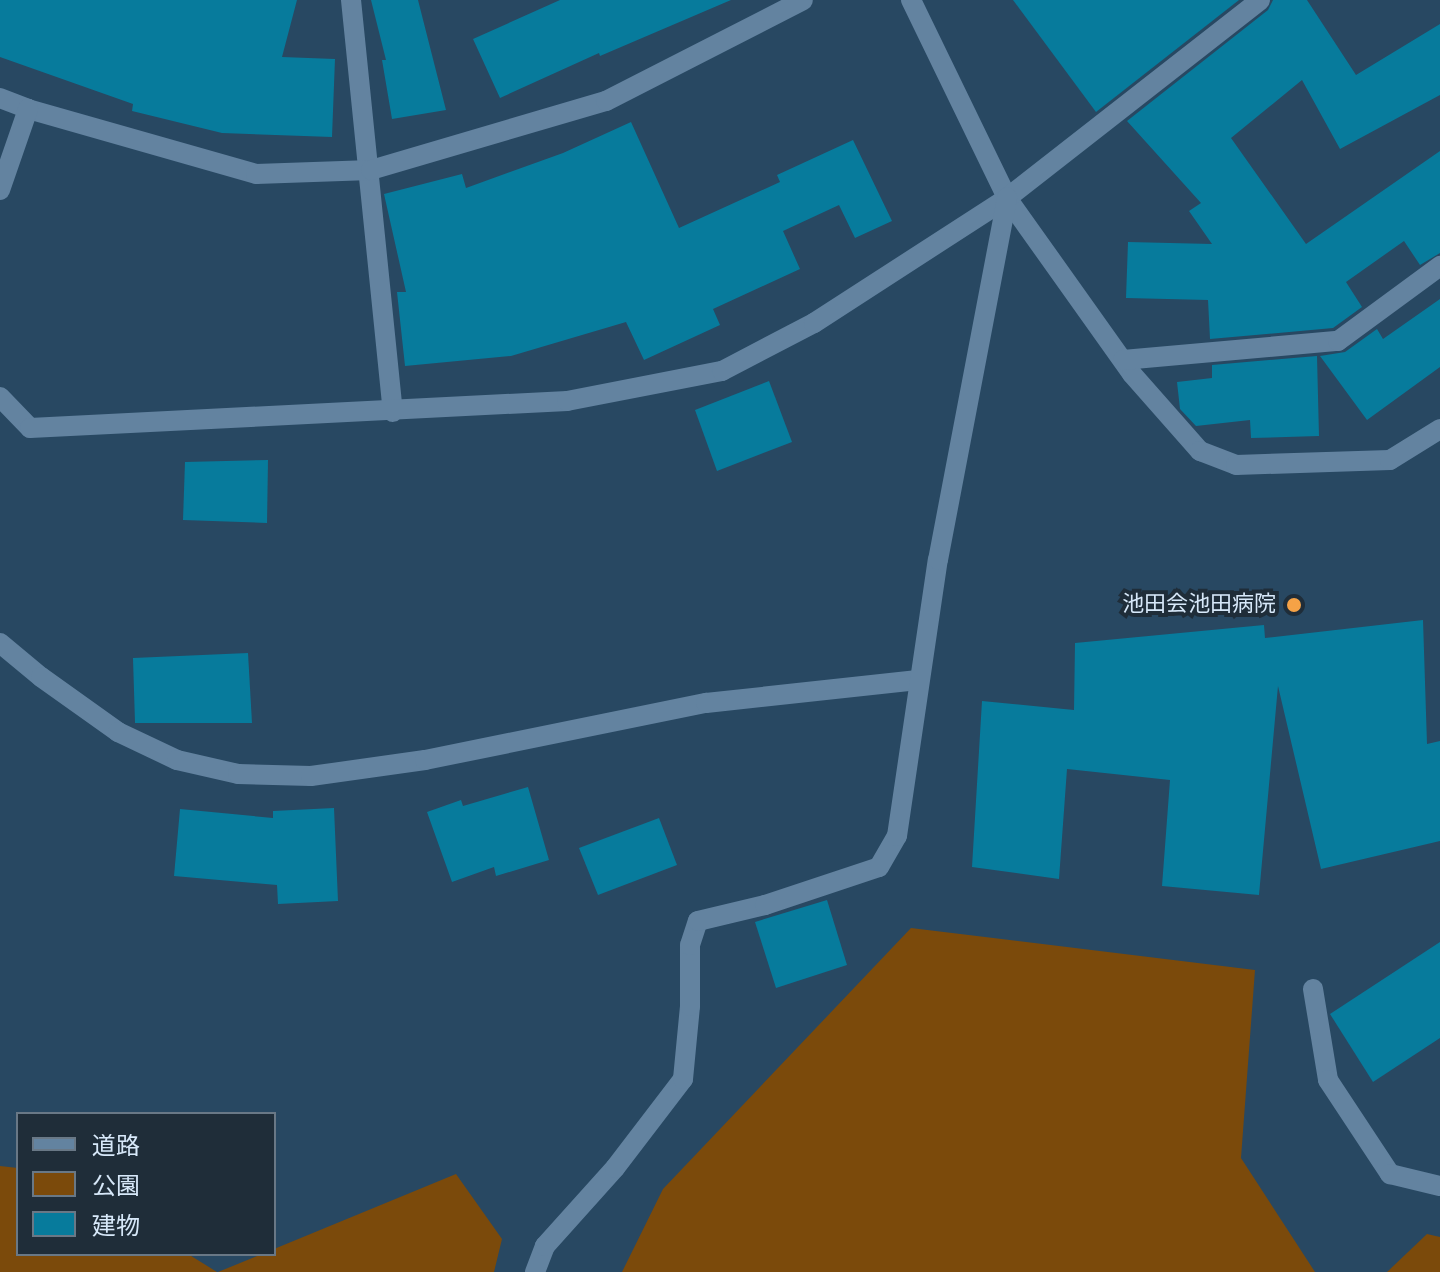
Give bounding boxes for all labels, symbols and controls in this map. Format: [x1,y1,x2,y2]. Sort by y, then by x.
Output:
place label: 池田会池田病院 [1122,592,1276,618]
marker: 池田会池田病院 [1283,594,1305,616]
legend [16,1112,276,1256]
text: 道路 [92,1135,140,1159]
text: 公園 [92,1175,140,1199]
text: 建物 [92,1215,140,1239]

